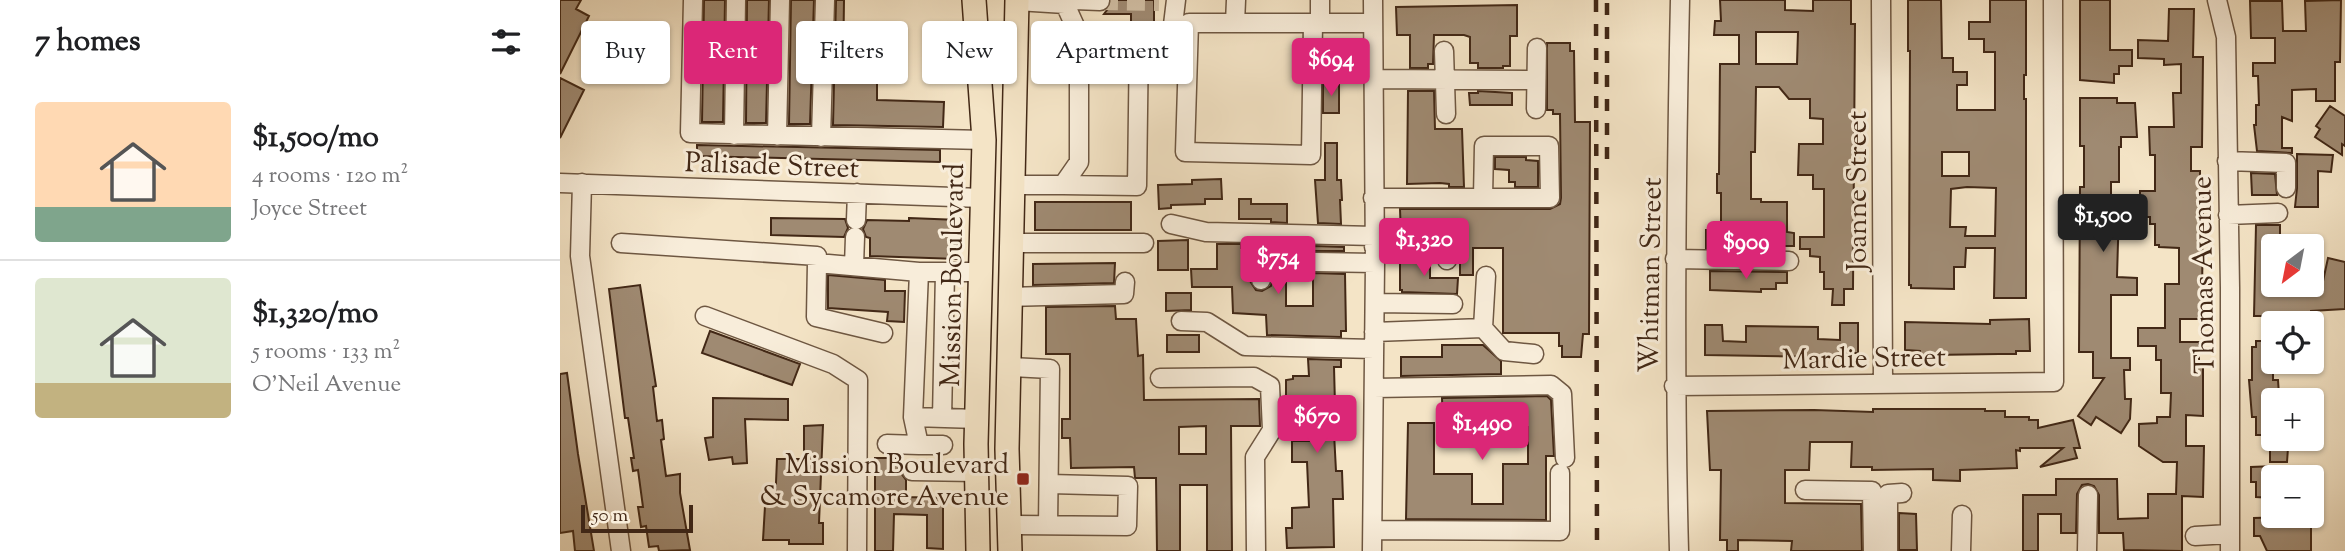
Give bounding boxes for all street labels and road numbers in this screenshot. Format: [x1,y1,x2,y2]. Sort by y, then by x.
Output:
street label: Joanne Street [1839,110,1879,273]
street label: Palisade Street [684,144,860,190]
street label: Mission Boulevard [932,163,976,387]
street label: Whitman Street [1630,176,1674,373]
street label: Thomas Avenue [2183,176,2227,374]
street label: Mardie Street [1782,339,1947,381]

